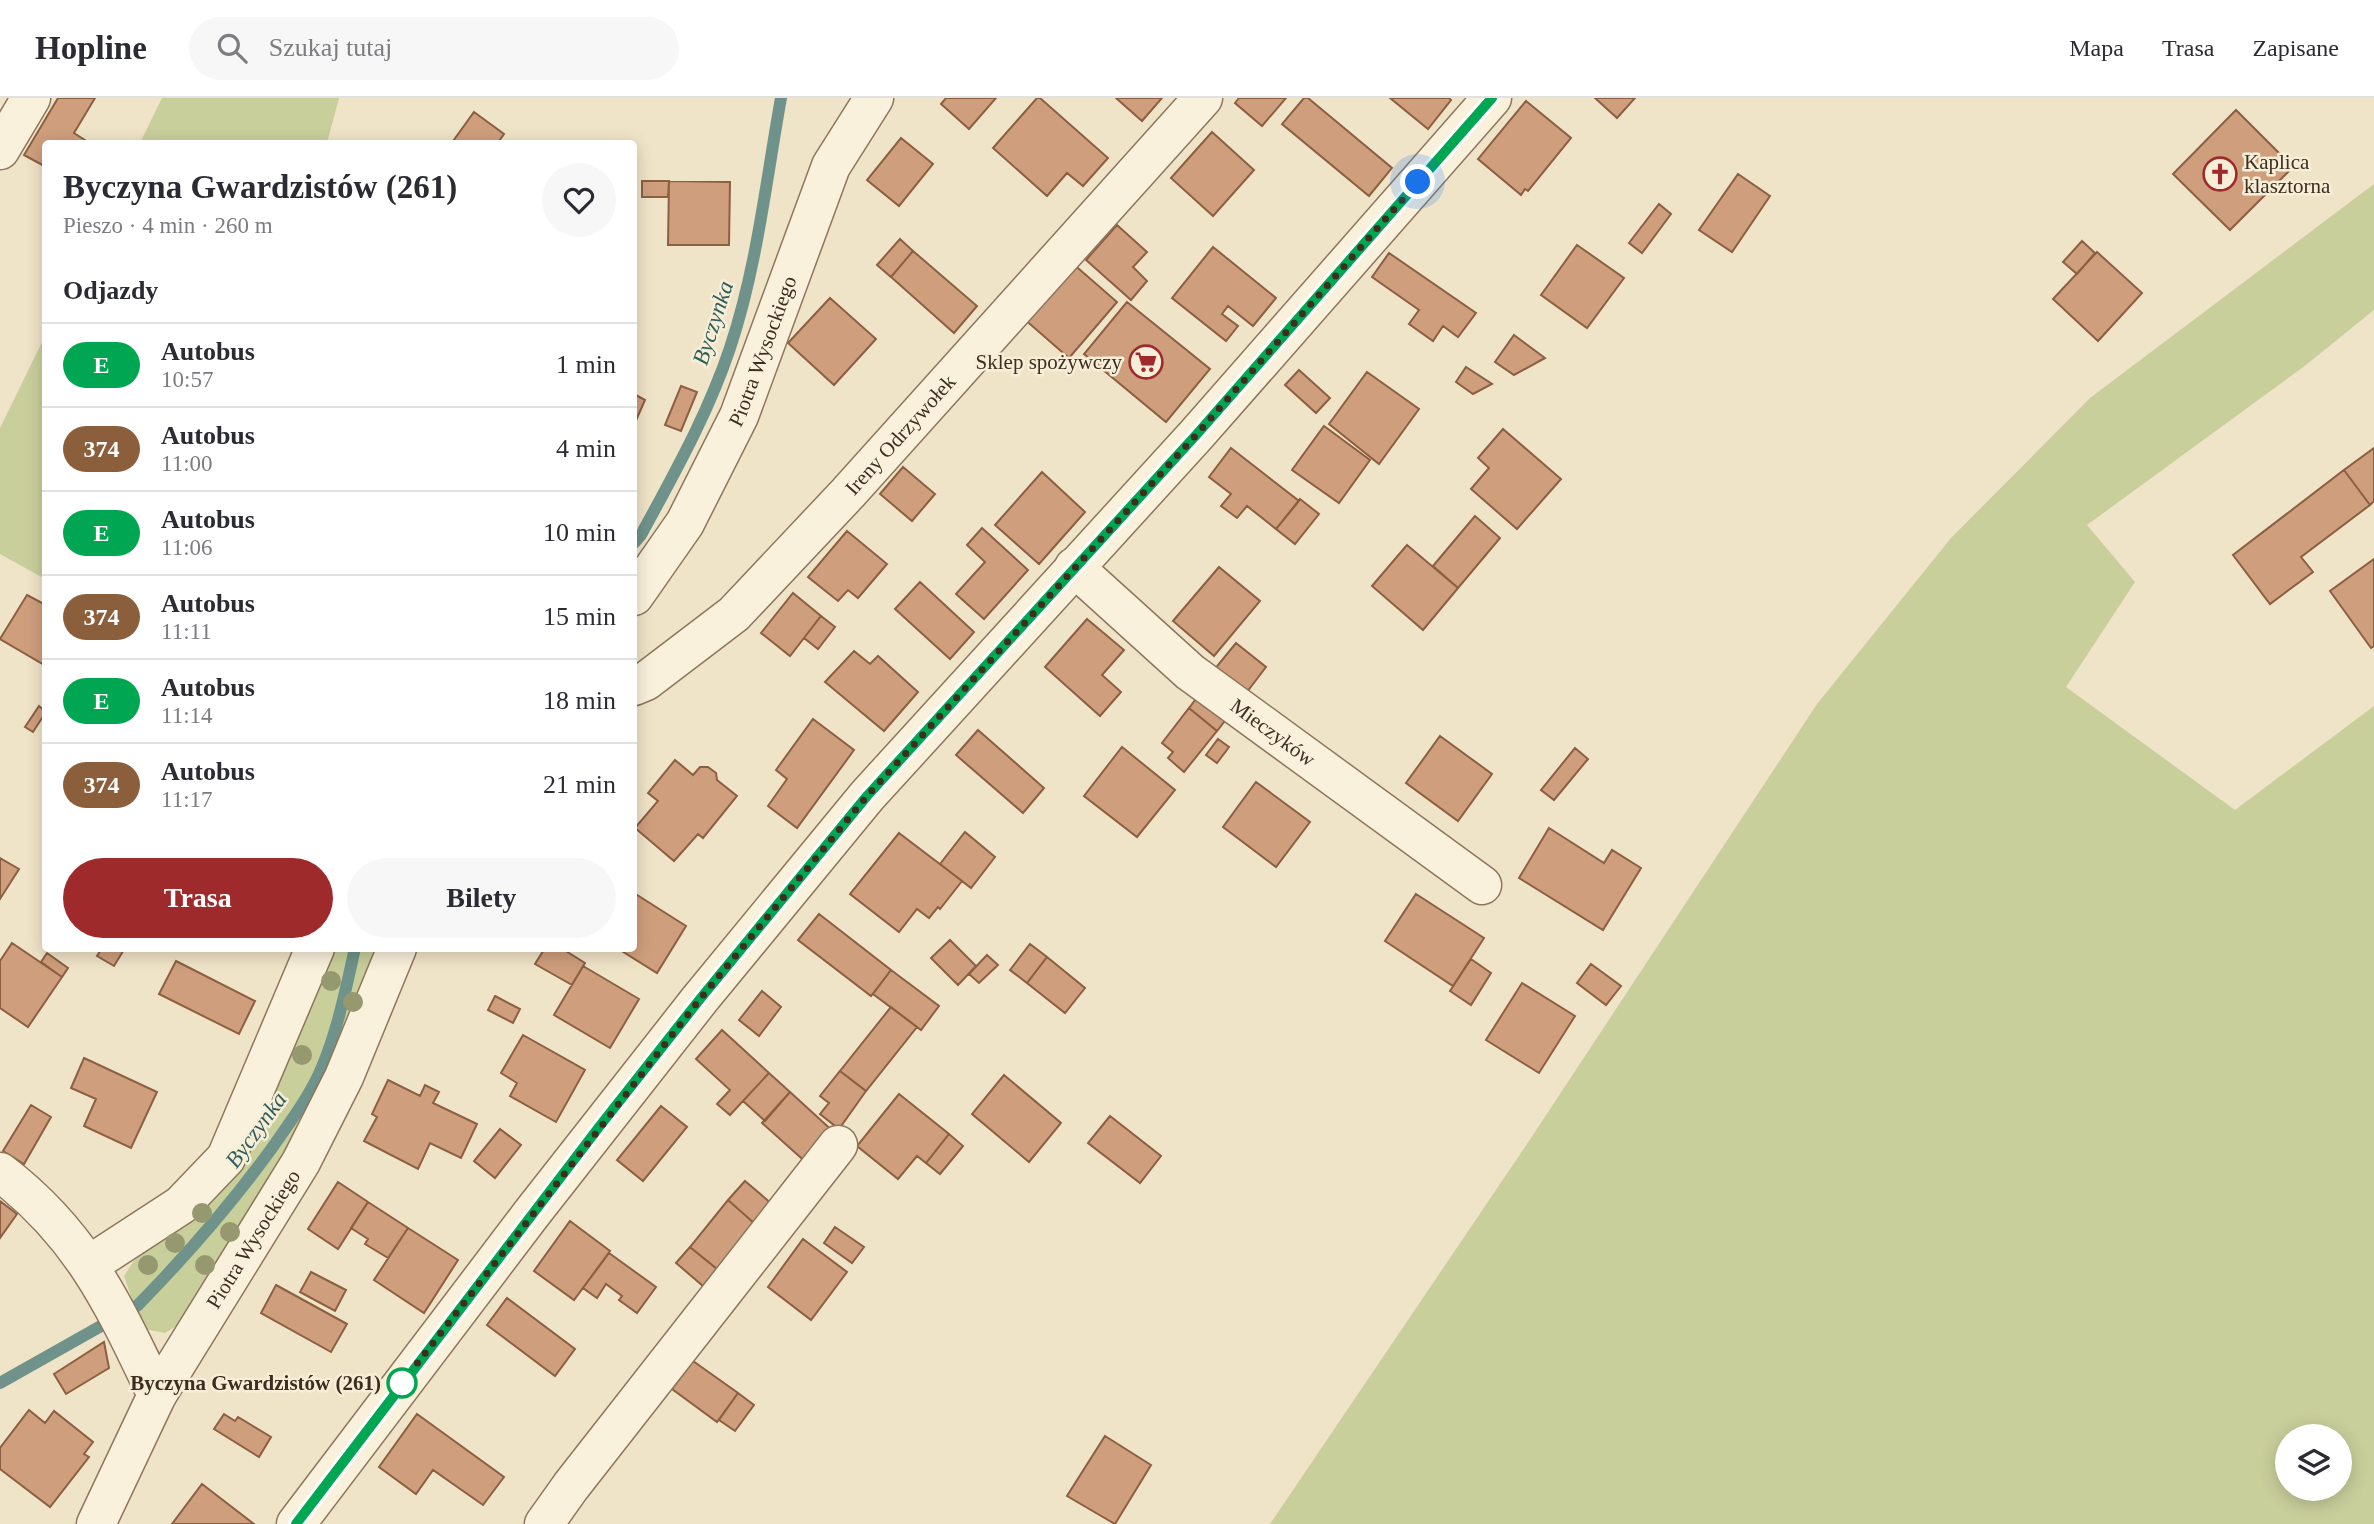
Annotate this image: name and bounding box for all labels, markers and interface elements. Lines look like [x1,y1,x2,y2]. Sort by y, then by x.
search box [189,17,679,80]
icon: search [213,29,251,67]
text: Hopline [35,30,147,66]
text: Szukaj tutaj [269,33,392,62]
text: Mapa [2069,35,2124,61]
text: Trasa [2162,35,2214,61]
text: Zapisane [2252,35,2339,61]
place label: Kaplica klasztorna [2244,150,2331,198]
church icon: Kaplica klasztorna [2201,155,2239,193]
button: heart [542,163,616,237]
your location [1400,164,1435,199]
text: Byczyna Gwardzistów (261) [63,169,457,205]
text: Pieszo · 4 min · 260 m [63,213,273,238]
street label: Piotra Wysockiego [724,272,802,431]
text: Odjazdy [63,276,158,305]
water label: Byczynka [688,278,738,368]
text: Autobus [161,337,255,366]
supermarket icon: Sklep spożywczy [1127,343,1165,381]
text: 1 min [556,350,616,379]
place label: Sklep spożywczy [976,350,1122,374]
text: E [93,352,110,378]
text: 10:57 [161,367,213,392]
street label: Ireny Odrzywołek [840,369,961,500]
text: Autobus [161,421,255,450]
text: 4 min [556,434,616,463]
text: 374 [84,436,120,462]
text: 11:00 [161,451,213,476]
text: Autobus [161,505,255,534]
text: 10 min [543,518,616,547]
text: E [93,520,110,546]
text: 11:06 [161,535,213,560]
text: Autobus [161,589,255,618]
text: 15 min [543,602,616,631]
text: 374 [84,604,120,630]
text: 11:11 [161,619,212,644]
text: Autobus [161,673,255,702]
text: 18 min [543,686,616,715]
text: E [93,688,110,714]
street label: Mieczyków [1226,694,1321,772]
text: 11:14 [161,703,213,728]
text: Autobus [161,757,255,786]
text: 21 min [543,770,616,799]
text: 374 [84,772,120,798]
text: 11:17 [161,787,213,812]
button: Trasa [63,858,333,938]
button: Bilety [347,858,616,938]
water label: Byczynka [220,1088,292,1172]
street label: Piotra Wysockiego [201,1165,305,1313]
marker: Byczyna Gwardzistów (261) [387,1368,417,1398]
place label: Byczyna Gwardzistów (261) [130,1371,381,1395]
map controls [2275,1424,2352,1501]
button: layers [2275,1424,2352,1501]

